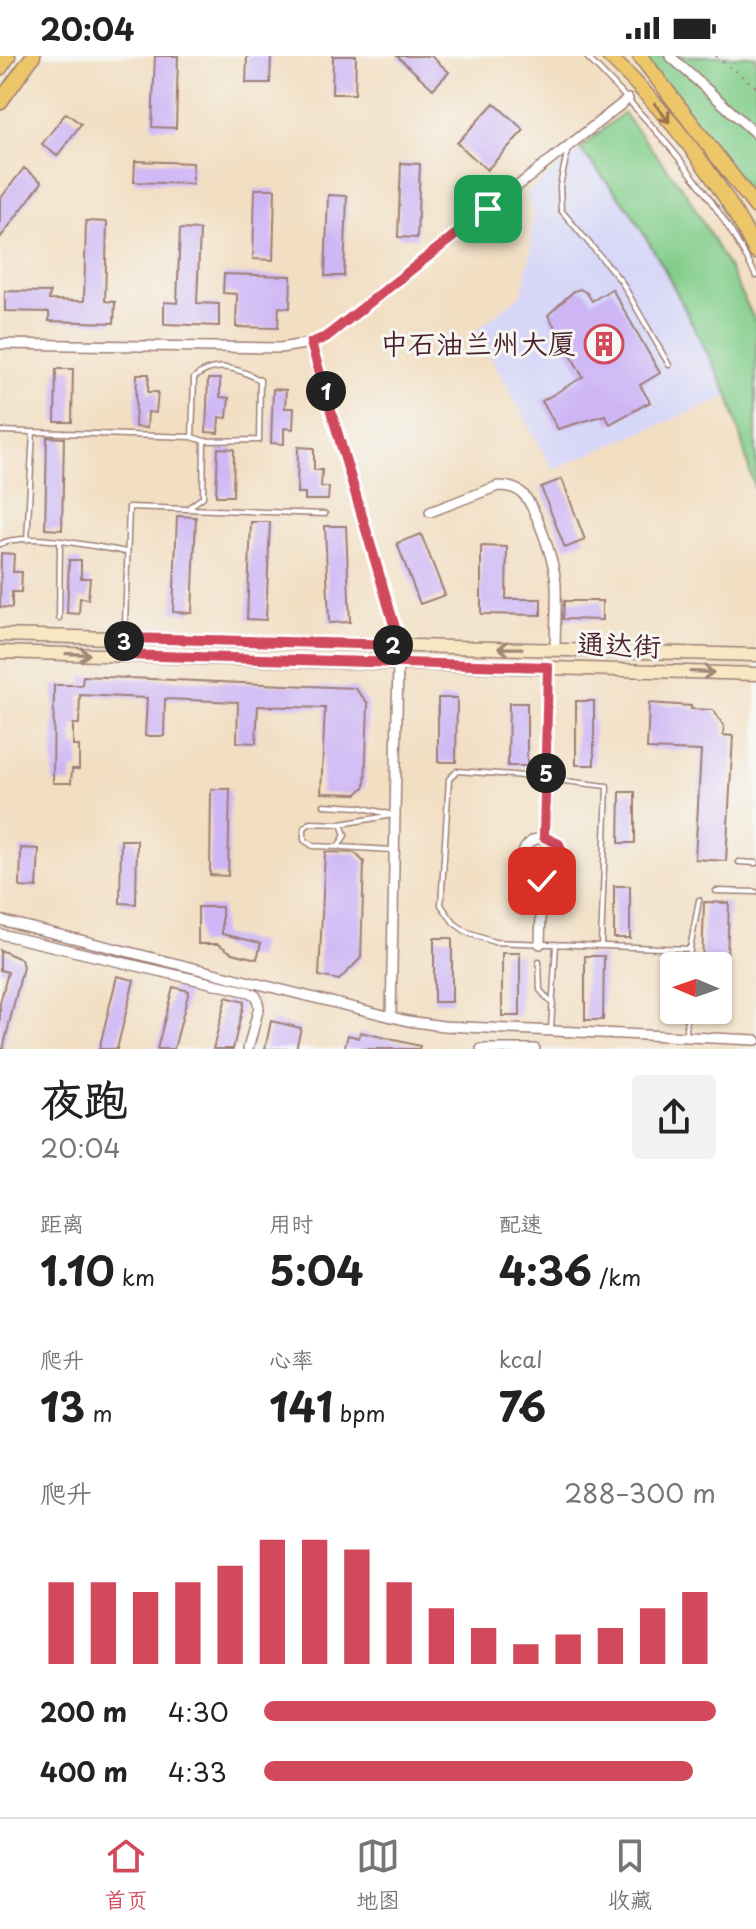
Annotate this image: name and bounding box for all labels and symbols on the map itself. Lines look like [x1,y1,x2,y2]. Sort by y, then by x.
one-way arrow [653,102,671,123]
pin [454,175,522,243]
place label: 中石油兰州大厦 [380,321,576,364]
building icon: 中石油兰州大厦 [583,323,625,365]
pin: 1 [306,371,346,411]
pin: 3 [104,621,144,661]
street label: 通达街 [576,621,662,666]
pin: 2 [373,625,413,665]
one-way arrow [497,641,524,656]
one-way arrow [64,646,91,661]
one-way arrow [688,665,715,680]
pin: 5 [526,753,566,793]
pin [508,847,576,915]
north arrow [660,952,732,1024]

